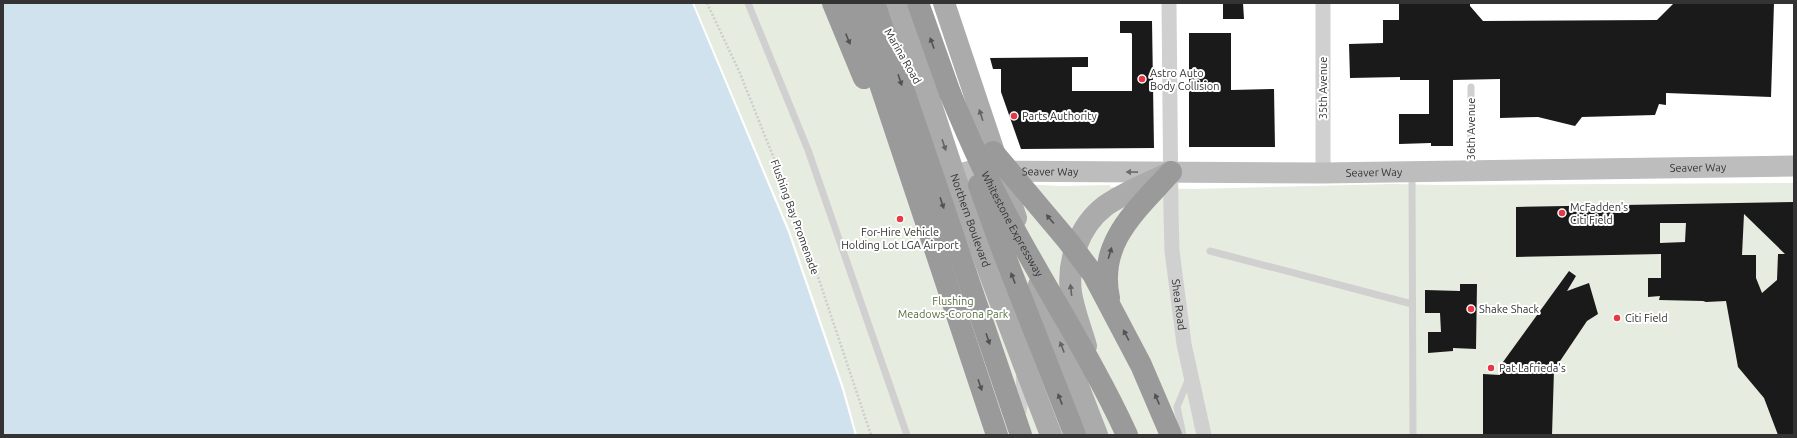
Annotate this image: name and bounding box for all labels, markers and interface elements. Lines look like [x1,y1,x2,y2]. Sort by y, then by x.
street label: Marina Road [882,26,924,86]
one-way arrow [845,33,851,44]
one-way arrow [929,36,935,48]
street label: 35th Avenue [1317,57,1329,119]
place label: Astro Auto Body Collision [1150,67,1219,92]
one-way arrow [897,74,903,86]
marker: Astro Auto Body Collision [1137,74,1147,84]
street label: 36th Avenue [1465,98,1477,160]
one-way arrow [978,109,984,121]
place label: Parts Authority [1022,110,1098,122]
marker: Parts Authority [1009,111,1019,121]
one-way arrow [942,139,948,151]
street label: Flushing Bay Promenade [769,158,821,276]
street label: Seaver Way [1670,161,1727,174]
street label: Seaver Way [1022,165,1079,178]
street label: Seaver Way [1346,166,1403,179]
street label: Whitestone Expressway [979,169,1046,279]
one-way arrow [1125,169,1138,175]
street label: Northern Boulevard [948,172,993,269]
one-way arrow [939,197,945,209]
place label: McFadden's Citi Field [1570,201,1628,226]
marker: McFadden's Citi Field [1557,208,1567,218]
marker: For-Hire Vehicle Holding Lot LGA Airport [895,214,905,224]
one-way arrow [1046,214,1055,225]
place label: For-Hire Vehicle Holding Lot LGA Airport [841,226,960,251]
one-way arrow [1107,247,1113,259]
one-way arrow [1010,272,1016,283]
street label: Shea Road [1170,278,1188,331]
one-way arrow [1068,284,1074,296]
park label: Flushing Meadows-Corona Park [898,295,1009,320]
place label: Shake Shack [1479,303,1539,315]
marker: Shake Shack [1466,304,1476,314]
place label: Citi Field [1625,312,1668,324]
marker: Citi Field [1612,313,1622,323]
one-way arrow [1122,329,1129,341]
one-way arrow [985,333,991,345]
one-way arrow [1059,340,1065,352]
place label: Pat Lafrieda's [1499,362,1566,374]
marker: Pat Lafrieda's [1486,363,1496,373]
one-way arrow [977,379,983,391]
one-way arrow [1057,392,1063,404]
one-way arrow [1154,394,1160,405]

